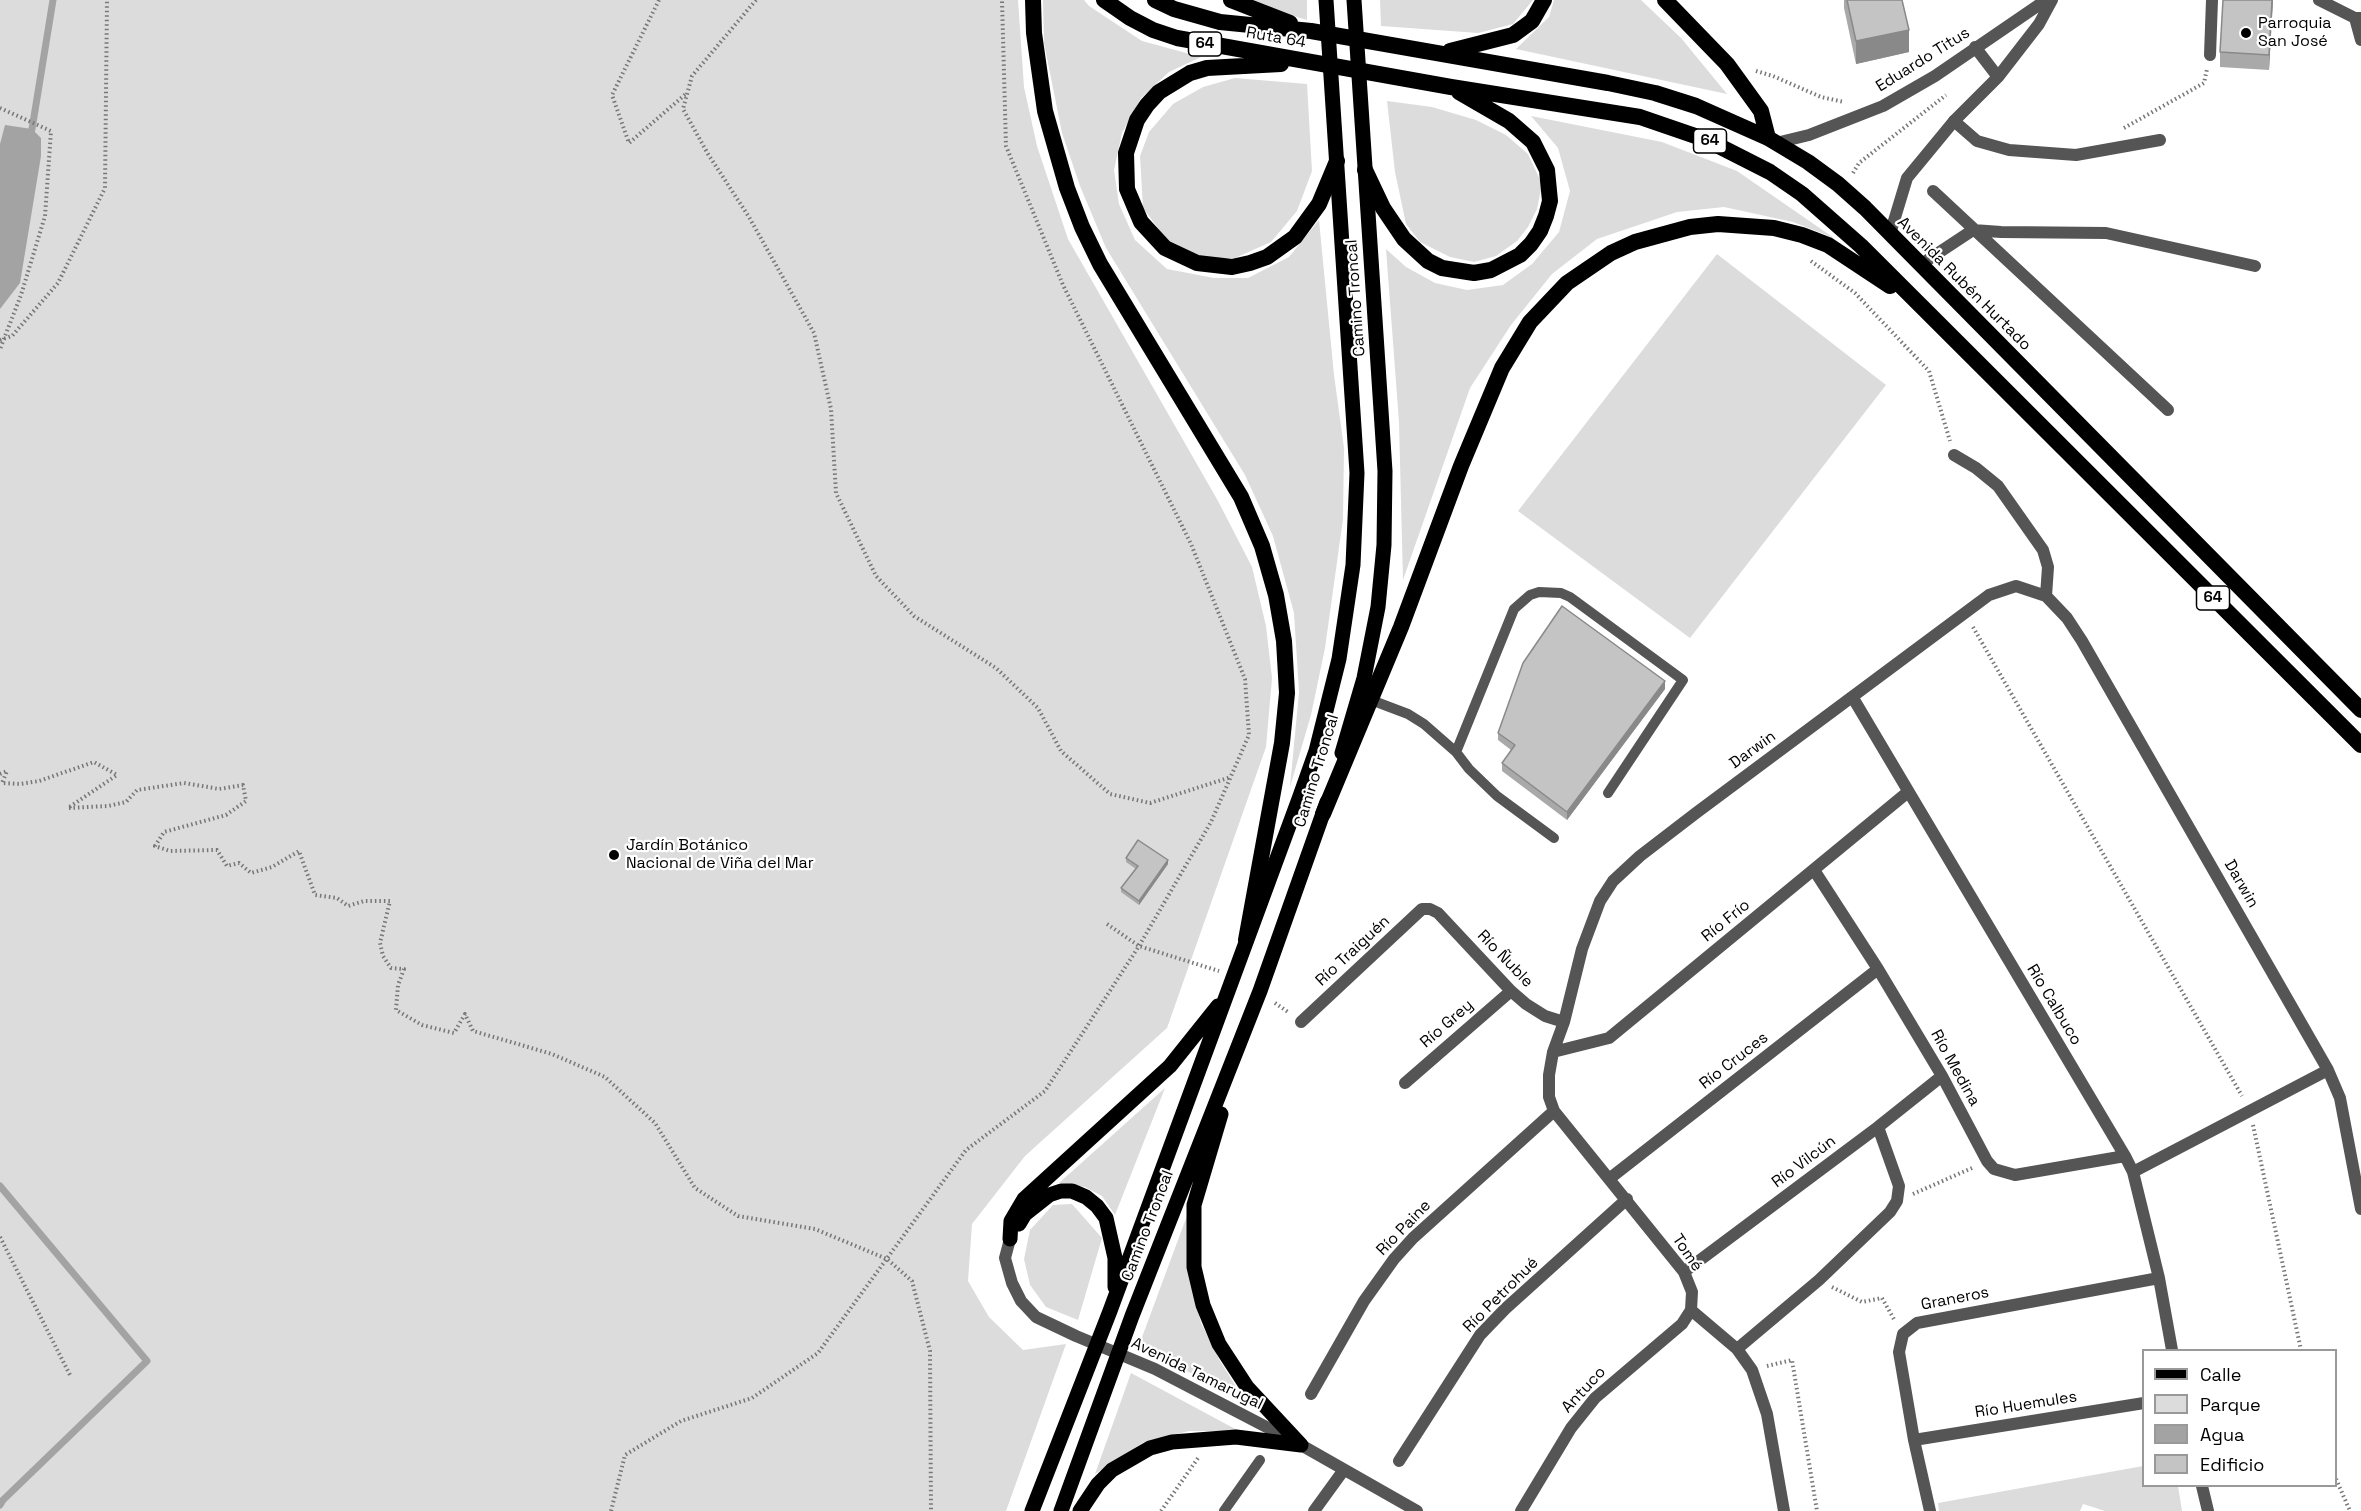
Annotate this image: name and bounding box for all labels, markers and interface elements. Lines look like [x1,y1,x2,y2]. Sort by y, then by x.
place label: Parroquia San José [2258,14,2332,52]
street label: Ruta 64 [1245,23,1307,53]
street label: Eduardo Titus [1872,23,1974,97]
marker: Parroquia San José [2239,26,2253,40]
road number: 64 [1188,32,1222,56]
road number: 64 [1694,129,1726,153]
street label: Avenida Rubén Hurtado [1893,213,2035,355]
street label: Camino Troncal [1342,239,1370,357]
road number: 64 [2196,586,2230,610]
street label: Camino Troncal [1291,712,1343,830]
street label: Darwin [1726,727,1780,773]
place label: Jardín Botánico Nacional de Viña del Mar [626,836,814,874]
marker: Jardín Botánico Nacional de Viña del Mar [607,848,621,862]
street label: Darwin [2220,857,2262,911]
street label: Río Frío [1698,896,1754,946]
street label: Río Traiguén [1312,912,1394,990]
street label: Río Ñuble [1473,926,1537,992]
street label: Río Calbuco [2022,961,2086,1049]
street label: Río Grey [1417,996,1477,1052]
street label: Río Medina [1926,1026,1984,1110]
street label: Río Cruces [1696,1028,1772,1094]
street label: Río Vilcún [1768,1132,1840,1192]
street label: Camino Troncal [1118,1168,1178,1284]
street label: Río Paine [1373,1196,1435,1260]
street label: Tomé [1668,1231,1706,1275]
street label: Río Petrohué [1459,1253,1543,1337]
street label: Graneros [1919,1283,1991,1315]
street label: Avenida Tamarugal [1128,1334,1266,1414]
legend [2142,1349,2337,1487]
street label: Antuco [1558,1363,1610,1417]
text: Calle [2200,1363,2241,1386]
street label: Río Huemules [1974,1387,2078,1423]
text: Parque [2200,1393,2261,1416]
text: Agua [2200,1423,2244,1446]
text: Edificio [2200,1453,2264,1476]

